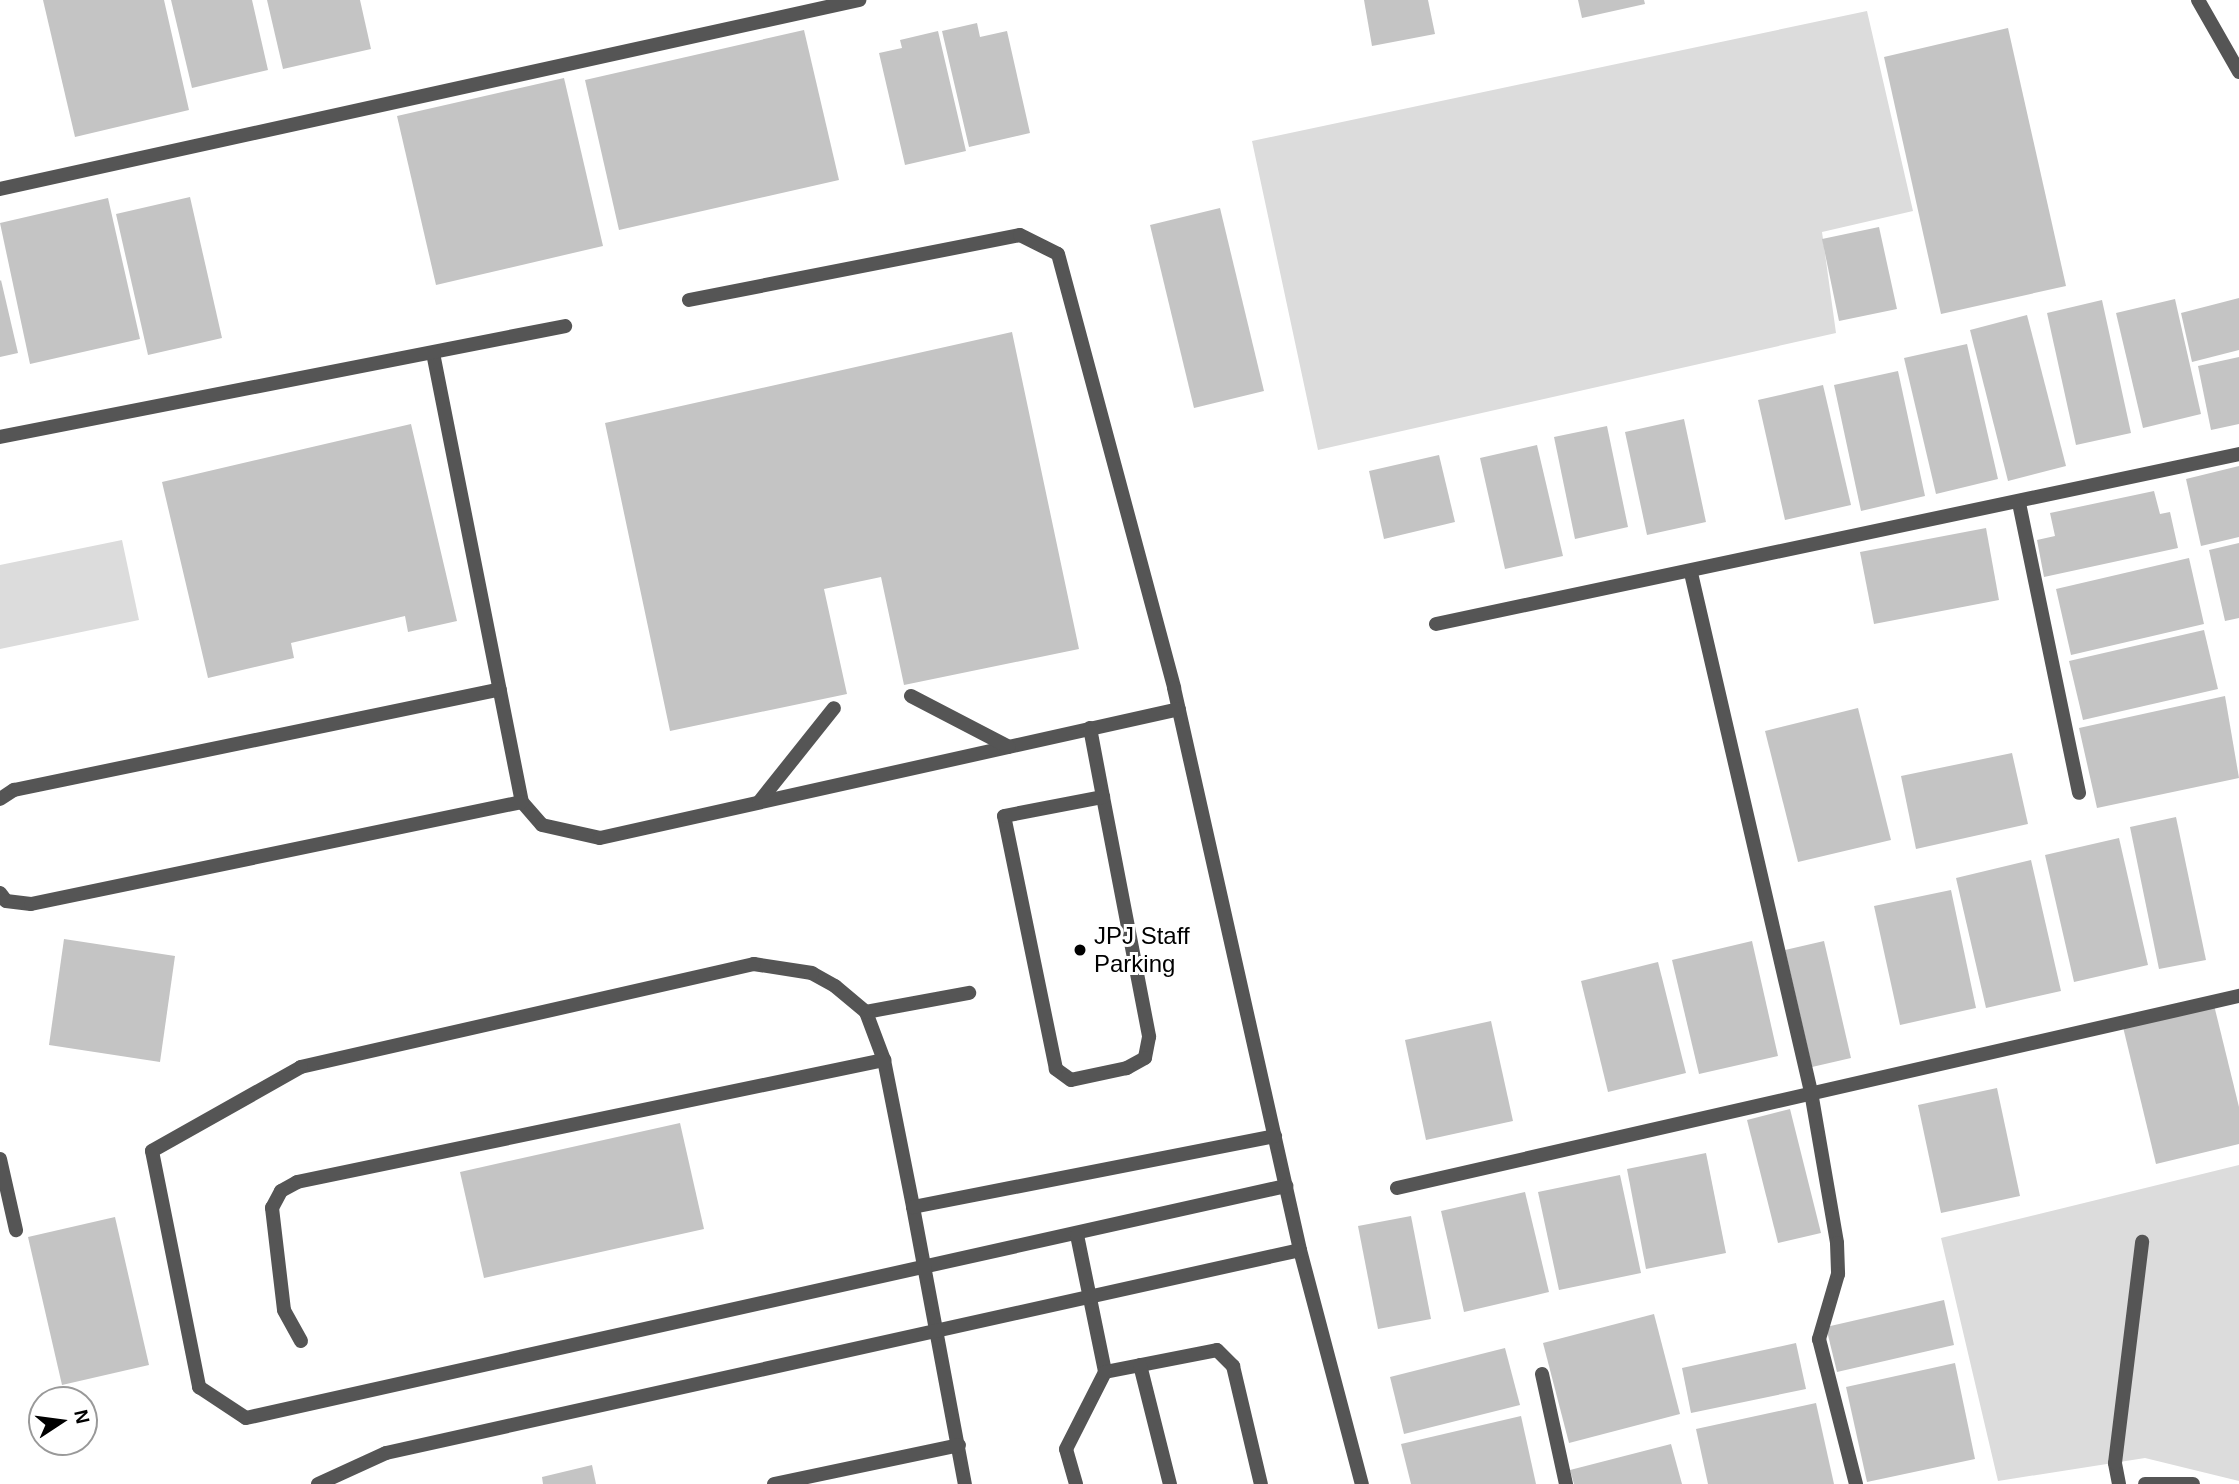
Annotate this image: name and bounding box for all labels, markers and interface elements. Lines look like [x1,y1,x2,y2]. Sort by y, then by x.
place label: JPJ Staff Parking [1094,922,1190,978]
marker: JPJ Staff Parking [1072,942,1088,958]
north arrow [28,1386,98,1456]
text: N [70,1408,94,1426]

